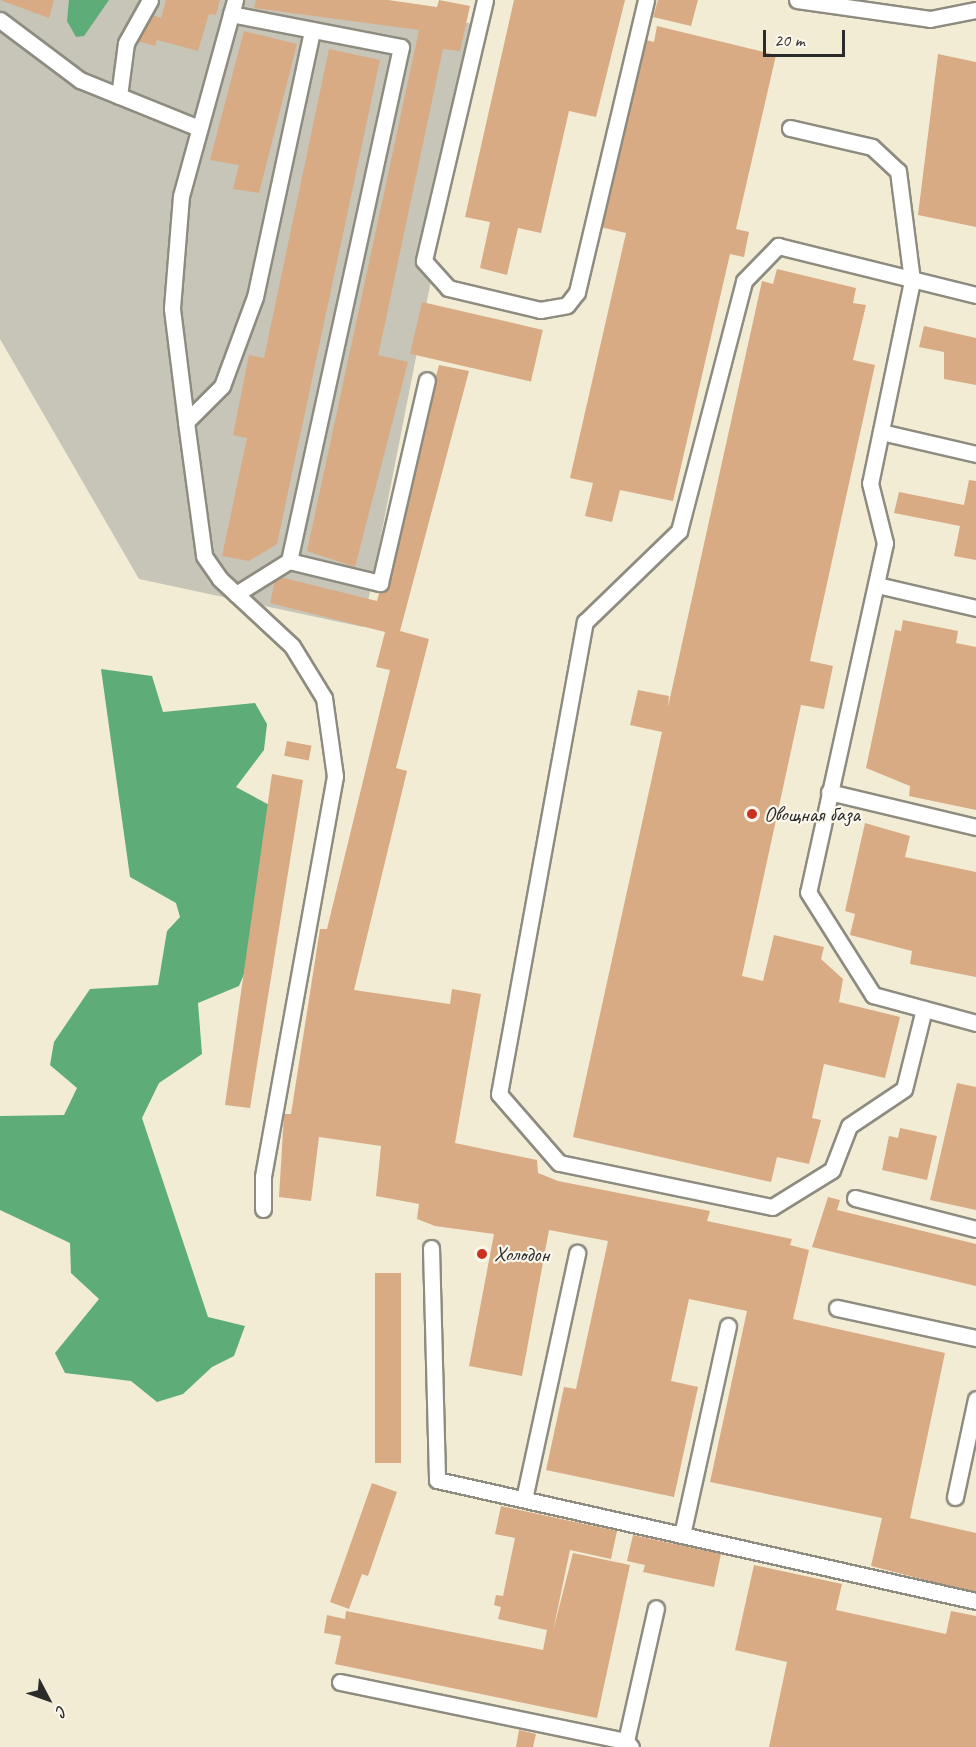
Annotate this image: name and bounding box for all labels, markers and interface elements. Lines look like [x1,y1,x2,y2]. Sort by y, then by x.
scale bar [766,18,848,56]
text: 20 m [774,29,805,51]
place label: Овощная база [764,801,860,827]
marker: Овощная база [745,807,759,821]
place label: Холодон [494,1241,549,1267]
marker: Холодон [475,1247,489,1261]
north arrow [18,1669,78,1729]
text: С [51,1701,72,1720]

